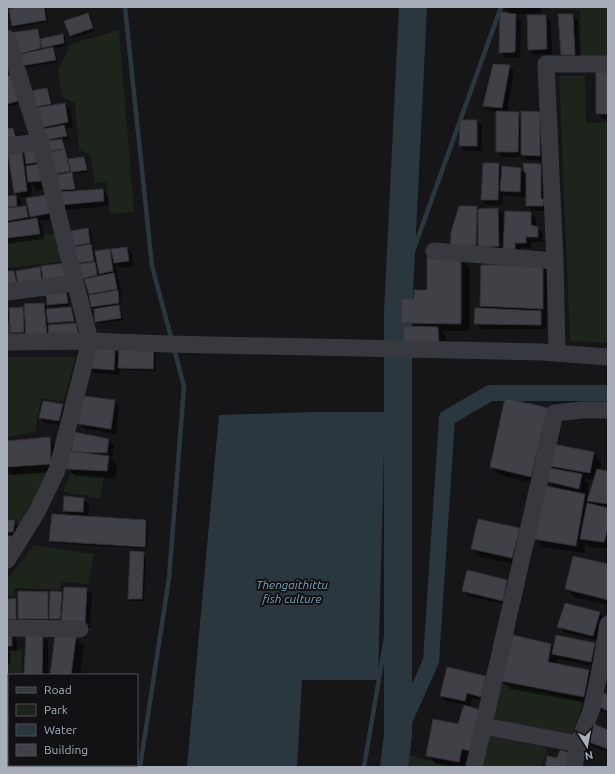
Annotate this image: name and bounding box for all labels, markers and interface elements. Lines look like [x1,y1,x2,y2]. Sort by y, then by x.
water label: Thengaithittu fish culture [256,578,329,606]
legend [8,674,138,766]
text: Road [44,683,72,696]
text: Park [44,703,68,716]
text: Water [44,723,77,736]
north arrow [567,726,607,766]
text: Building [44,743,88,756]
text: N [584,749,594,762]

